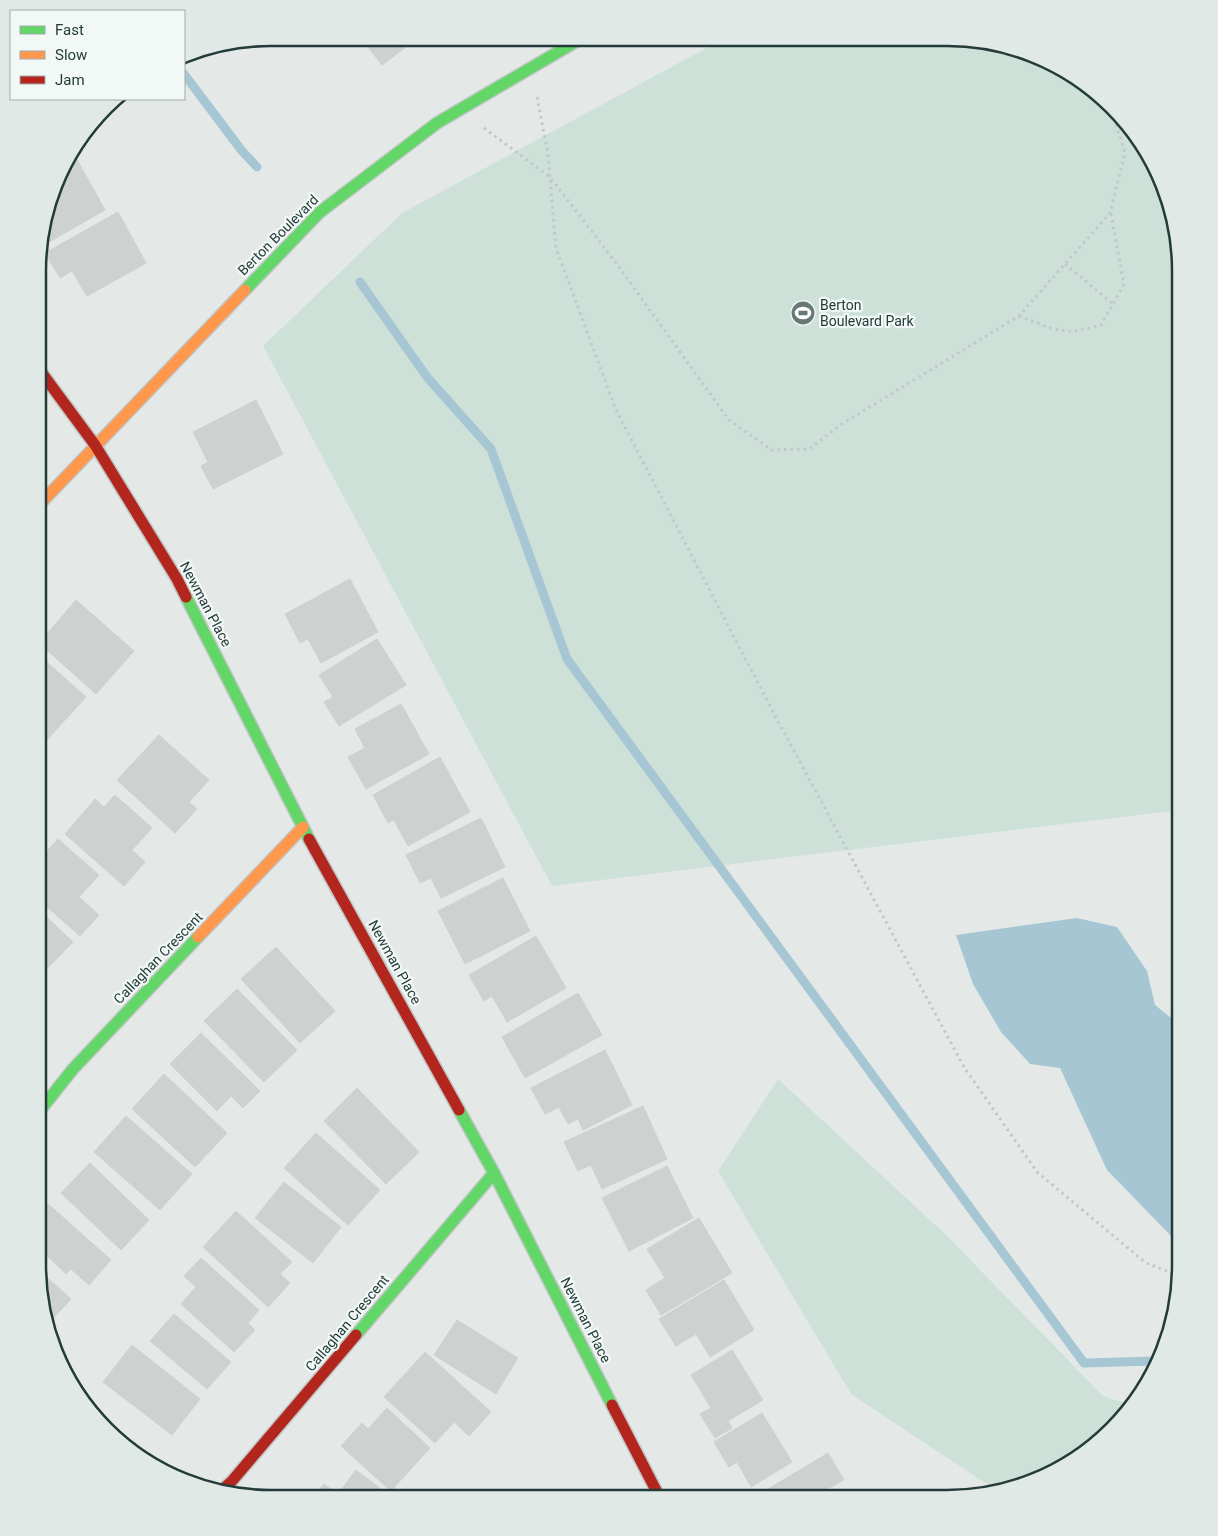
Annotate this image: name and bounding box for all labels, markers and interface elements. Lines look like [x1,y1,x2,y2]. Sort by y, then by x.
legend [10,10,185,100]
text: Fast [55,21,84,39]
text: Slow [55,46,87,64]
text: Jam [55,71,85,89]
street label: Berton Boulevard [235,192,321,278]
place label: Berton Boulevard Park [820,297,915,329]
sports icon: Berton Boulevard Park [790,300,816,326]
street label: Newman Place [177,559,235,649]
street label: Callaghan Crescent [110,909,206,1007]
street label: Newman Place [365,917,425,1007]
street label: Callaghan Crescent [302,1271,392,1374]
street label: Newman Place [558,1275,614,1365]

